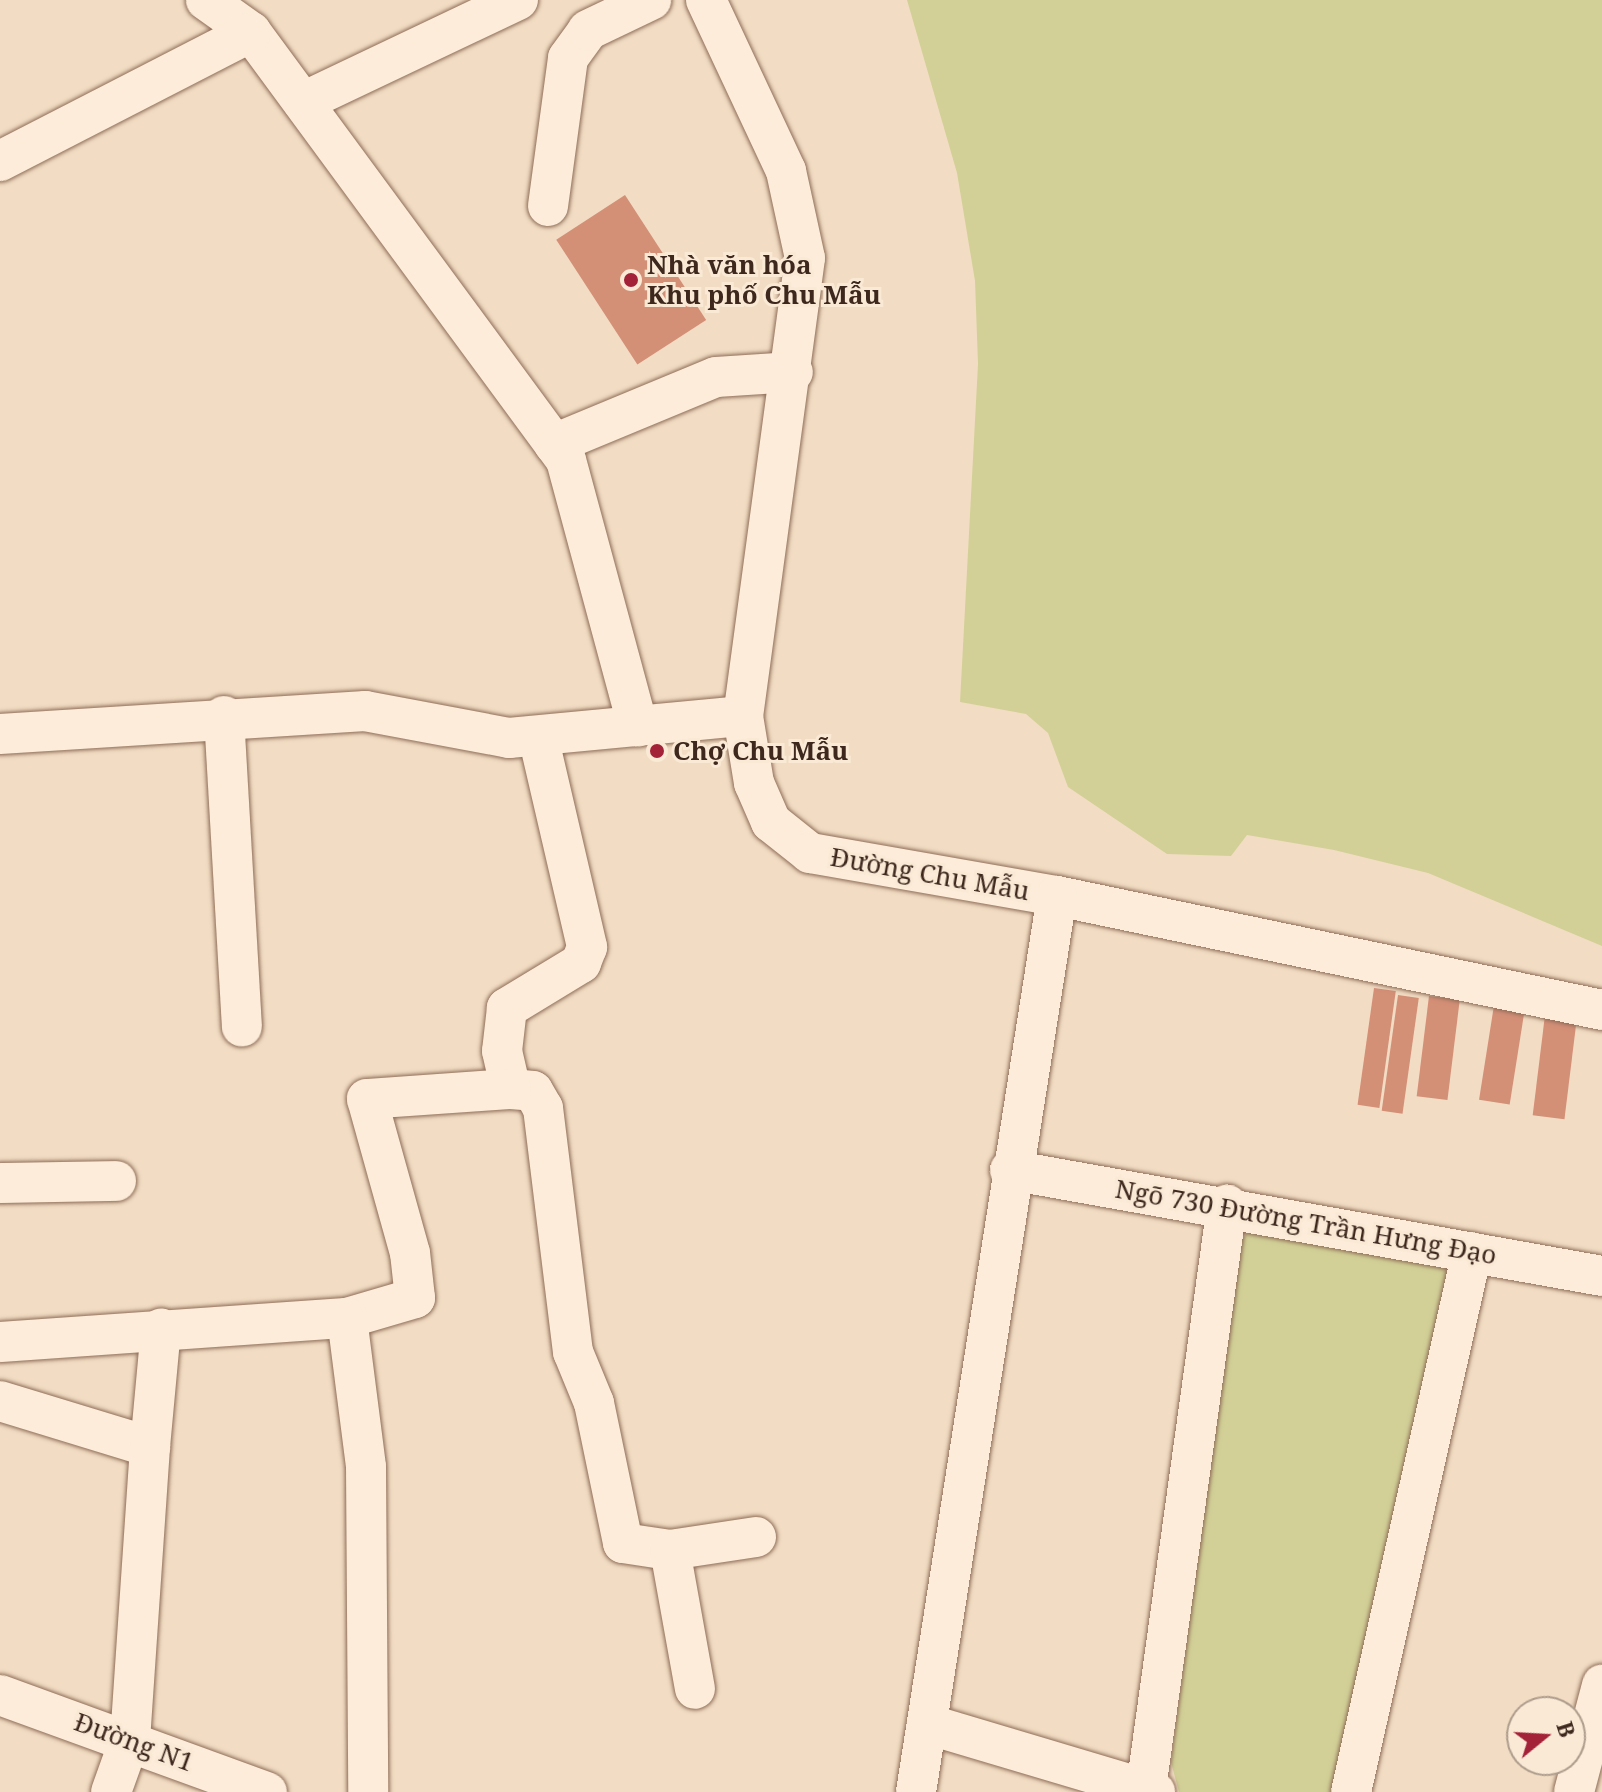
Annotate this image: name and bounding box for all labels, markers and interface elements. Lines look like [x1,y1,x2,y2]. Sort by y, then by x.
place label: Nhà văn hóa Khu phố Chu Mẫu [647,249,881,310]
marker: Nhà văn hóa Khu phố Chu Mẫu [622,271,640,289]
place label: Chợ Chu Mẫu [673,735,848,767]
marker: Chợ Chu Mẫu [648,742,666,760]
street label: Đường Chu Mẫu [828,841,1032,907]
street label: Ngõ 730 Đường Trần Hưng Đạo [1113,1173,1499,1271]
north arrow [1506,1696,1586,1776]
street label: Đường N1 [70,1706,198,1778]
text: B [1550,1718,1583,1741]

